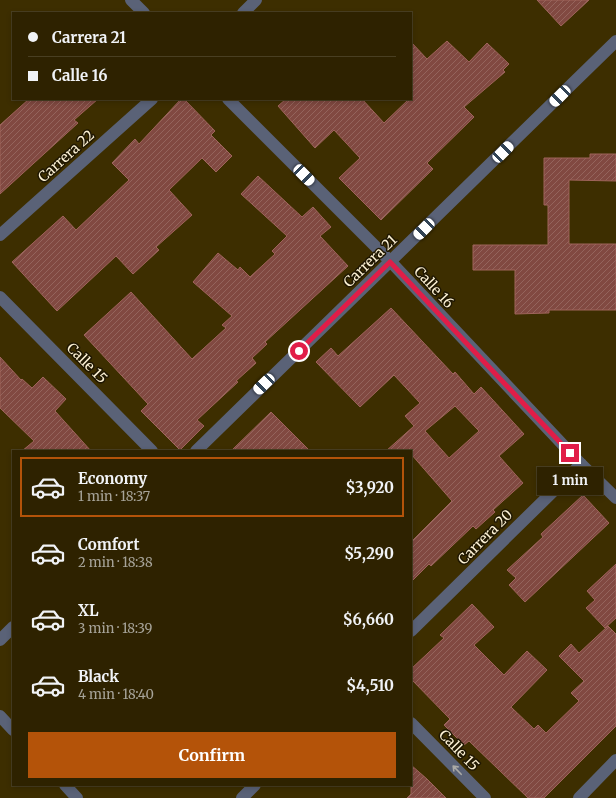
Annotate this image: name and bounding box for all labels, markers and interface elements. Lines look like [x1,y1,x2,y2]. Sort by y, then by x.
text: Carrera 21 [52,28,126,47]
text: Calle 16 [52,66,107,85]
car [547,83,573,109]
street label: Carrera 22 [34,126,98,186]
car [490,139,516,165]
car [291,162,317,188]
car [411,216,437,242]
street label: Carrera 21 [339,231,401,291]
street label: Calle 16 [410,262,458,312]
street label: Calle 15 [63,339,111,387]
route start [290,342,308,360]
car [251,371,277,397]
route end [561,444,579,462]
callout: 1 min [537,467,603,495]
icon: car [30,469,66,505]
text: Economy [78,469,147,488]
text: 1 min [552,472,588,489]
text: $3,920 [346,478,394,497]
text: 1 min · 18:37 [78,488,150,505]
street label: Carrera 20 [454,506,516,568]
icon: car [30,535,66,571]
text: Comfort [78,535,139,554]
text: $5,290 [344,544,394,563]
text: 2 min · 18:38 [78,554,153,571]
icon: car [30,601,66,637]
text: XL [78,601,99,620]
text: $6,660 [343,610,394,629]
text: 3 min · 18:39 [78,620,152,637]
icon: car [30,667,66,703]
text: Black [78,667,119,686]
text: $4,510 [346,676,394,695]
text: 4 min · 18:40 [78,686,154,703]
street label: Calle 15 [435,726,483,774]
button: Confirm [28,732,396,778]
one-way arrow [453,765,462,775]

